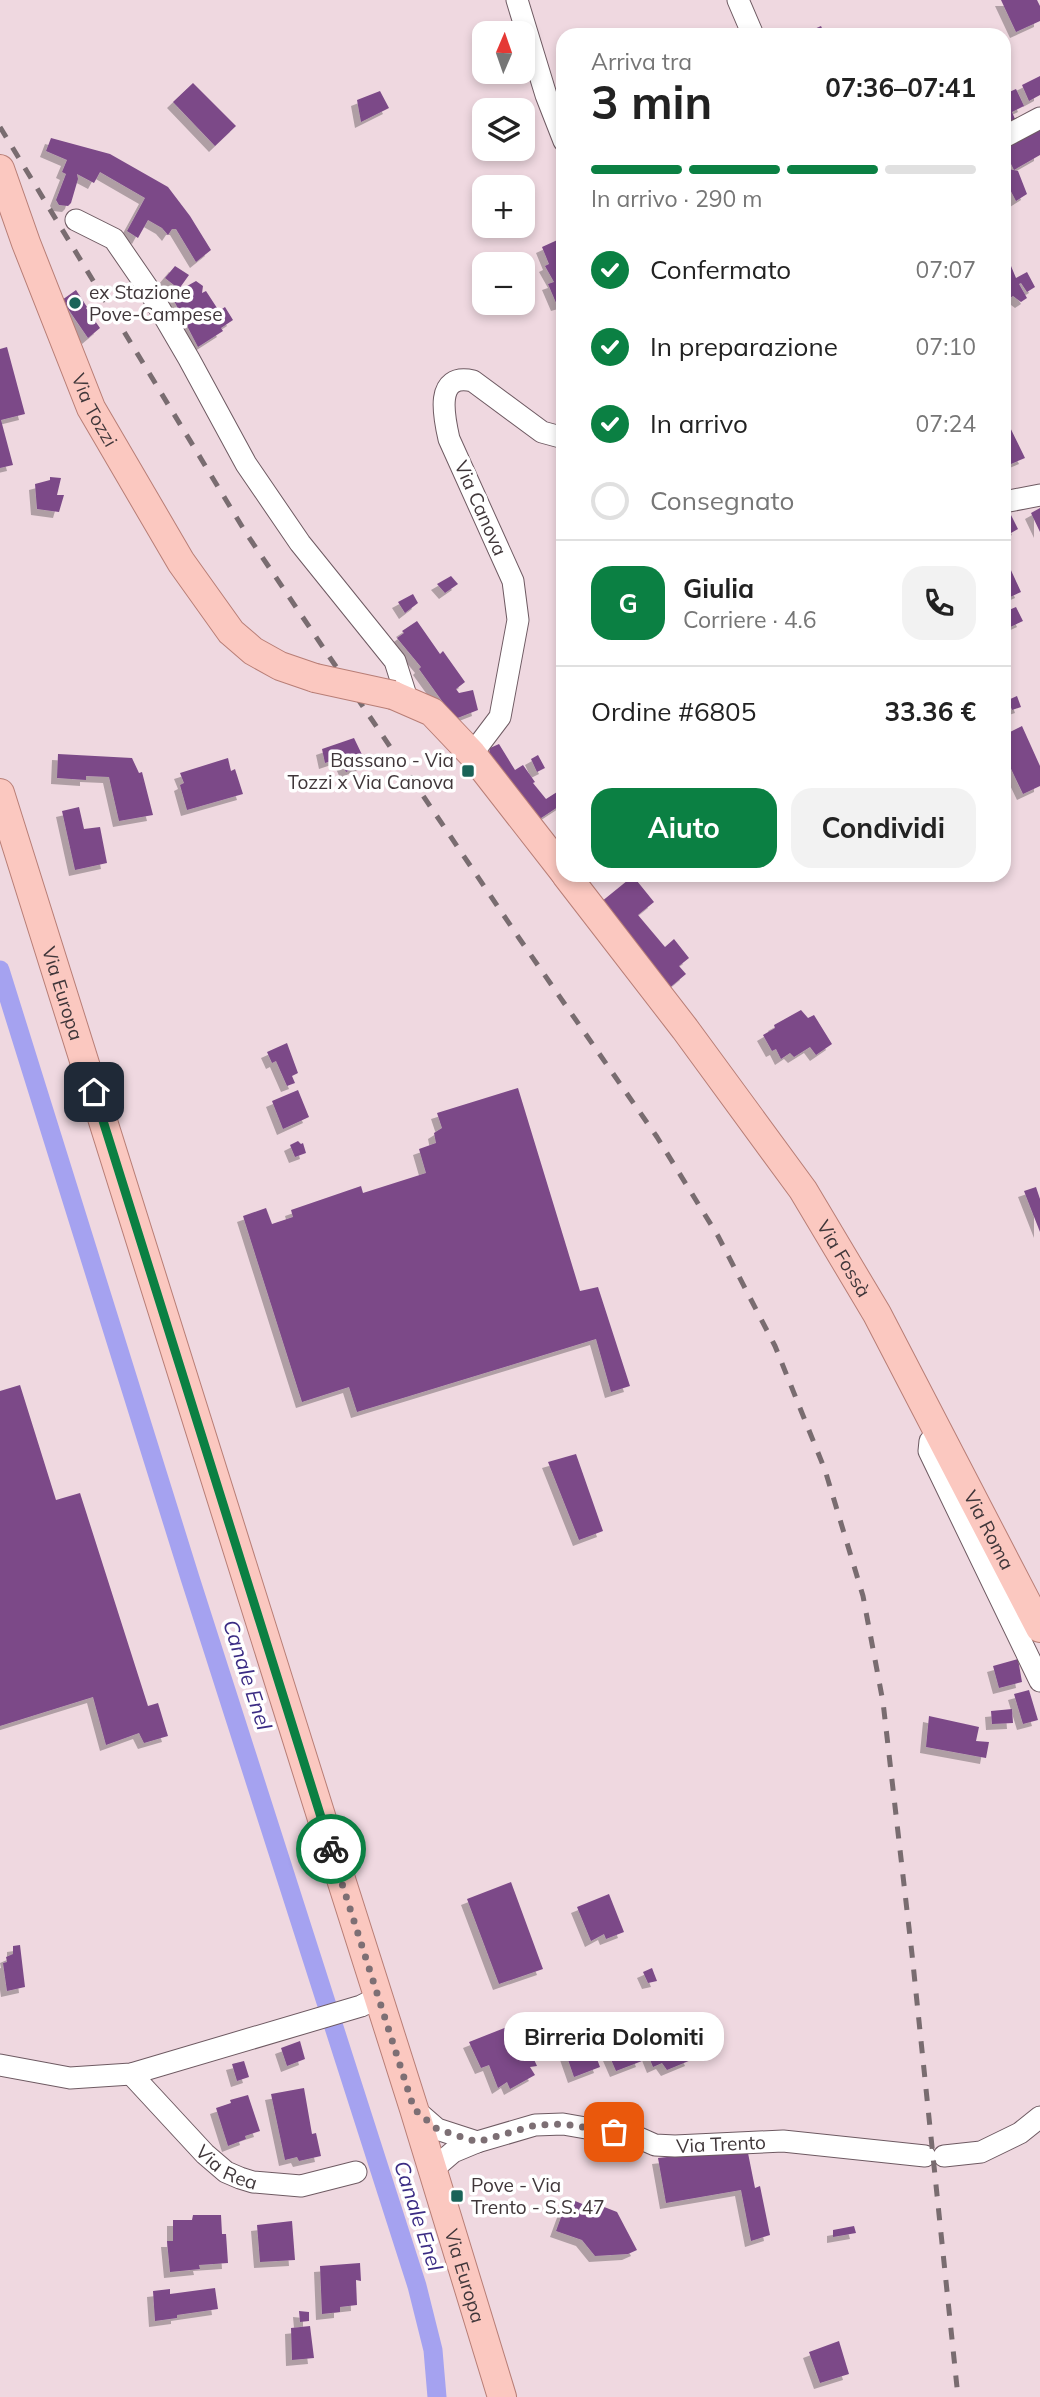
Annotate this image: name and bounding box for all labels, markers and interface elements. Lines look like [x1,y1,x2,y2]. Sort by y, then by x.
north arrow [472,21,536,84]
map controls [472,21,535,315]
text: Arriva tra [591,47,692,76]
text: 07:36–07:41 [825,71,976,104]
text: 3 min [591,73,712,131]
button: layers [472,98,535,161]
button: + [472,175,535,238]
text: In arrivo · 290 m [591,184,763,213]
icon: check [591,251,629,289]
button: − [472,252,535,315]
text: Confermato [650,253,791,286]
text: 07:07 [916,255,976,284]
place label: ex Stazione Pove-Campese [89,280,223,326]
marker: ex Stazione Pove-Campese [67,295,83,311]
icon: check [591,328,629,366]
text: In preparazione [650,330,838,363]
text: 07:10 [916,332,976,361]
street label: Via Tozzi [66,370,123,451]
icon: check [591,405,629,443]
text: In arrivo [650,407,748,440]
text: 07:24 [916,409,976,438]
street label: Via Canova [449,457,513,559]
text: Consegnato [650,484,794,517]
button: phone [902,566,976,640]
text: Giulia [683,572,754,605]
text: G [618,587,638,620]
text: Corriere · 4.6 [683,605,817,634]
text: Ordine #6805 [591,695,756,728]
text: 33.36 € [884,695,976,728]
place label: Bassano - Via Tozzi x Via Canova [288,748,454,794]
marker: Bassano - Via Tozzi x Via Canova [460,763,476,779]
button: Aiuto [591,788,777,868]
button: Condividi [791,788,976,868]
street label: Via Europa [37,944,89,1043]
pin [64,1062,124,1122]
icon: home [75,1073,113,1111]
street label: Via Fossà [812,1216,876,1301]
street label: Via Roma [959,1486,1020,1574]
water label: Canale Enel [218,1616,278,1733]
courier [296,1814,366,1884]
icon: bike [312,1830,350,1868]
callout: Birreria Dolomiti [504,2013,724,2062]
text: Birreria Dolomiti [524,2022,704,2051]
pin [584,2102,644,2162]
icon: bag [595,2113,633,2151]
street label: Via Trento [676,2130,766,2158]
street label: Via Rea [190,2140,260,2195]
water label: Canale Enel [389,2157,449,2274]
place label: Pove - Via Trento - S.S. 47 [471,2173,605,2219]
marker: Pove - Via Trento - S.S. 47 [449,2188,465,2204]
street label: Via Europa [439,2226,491,2326]

